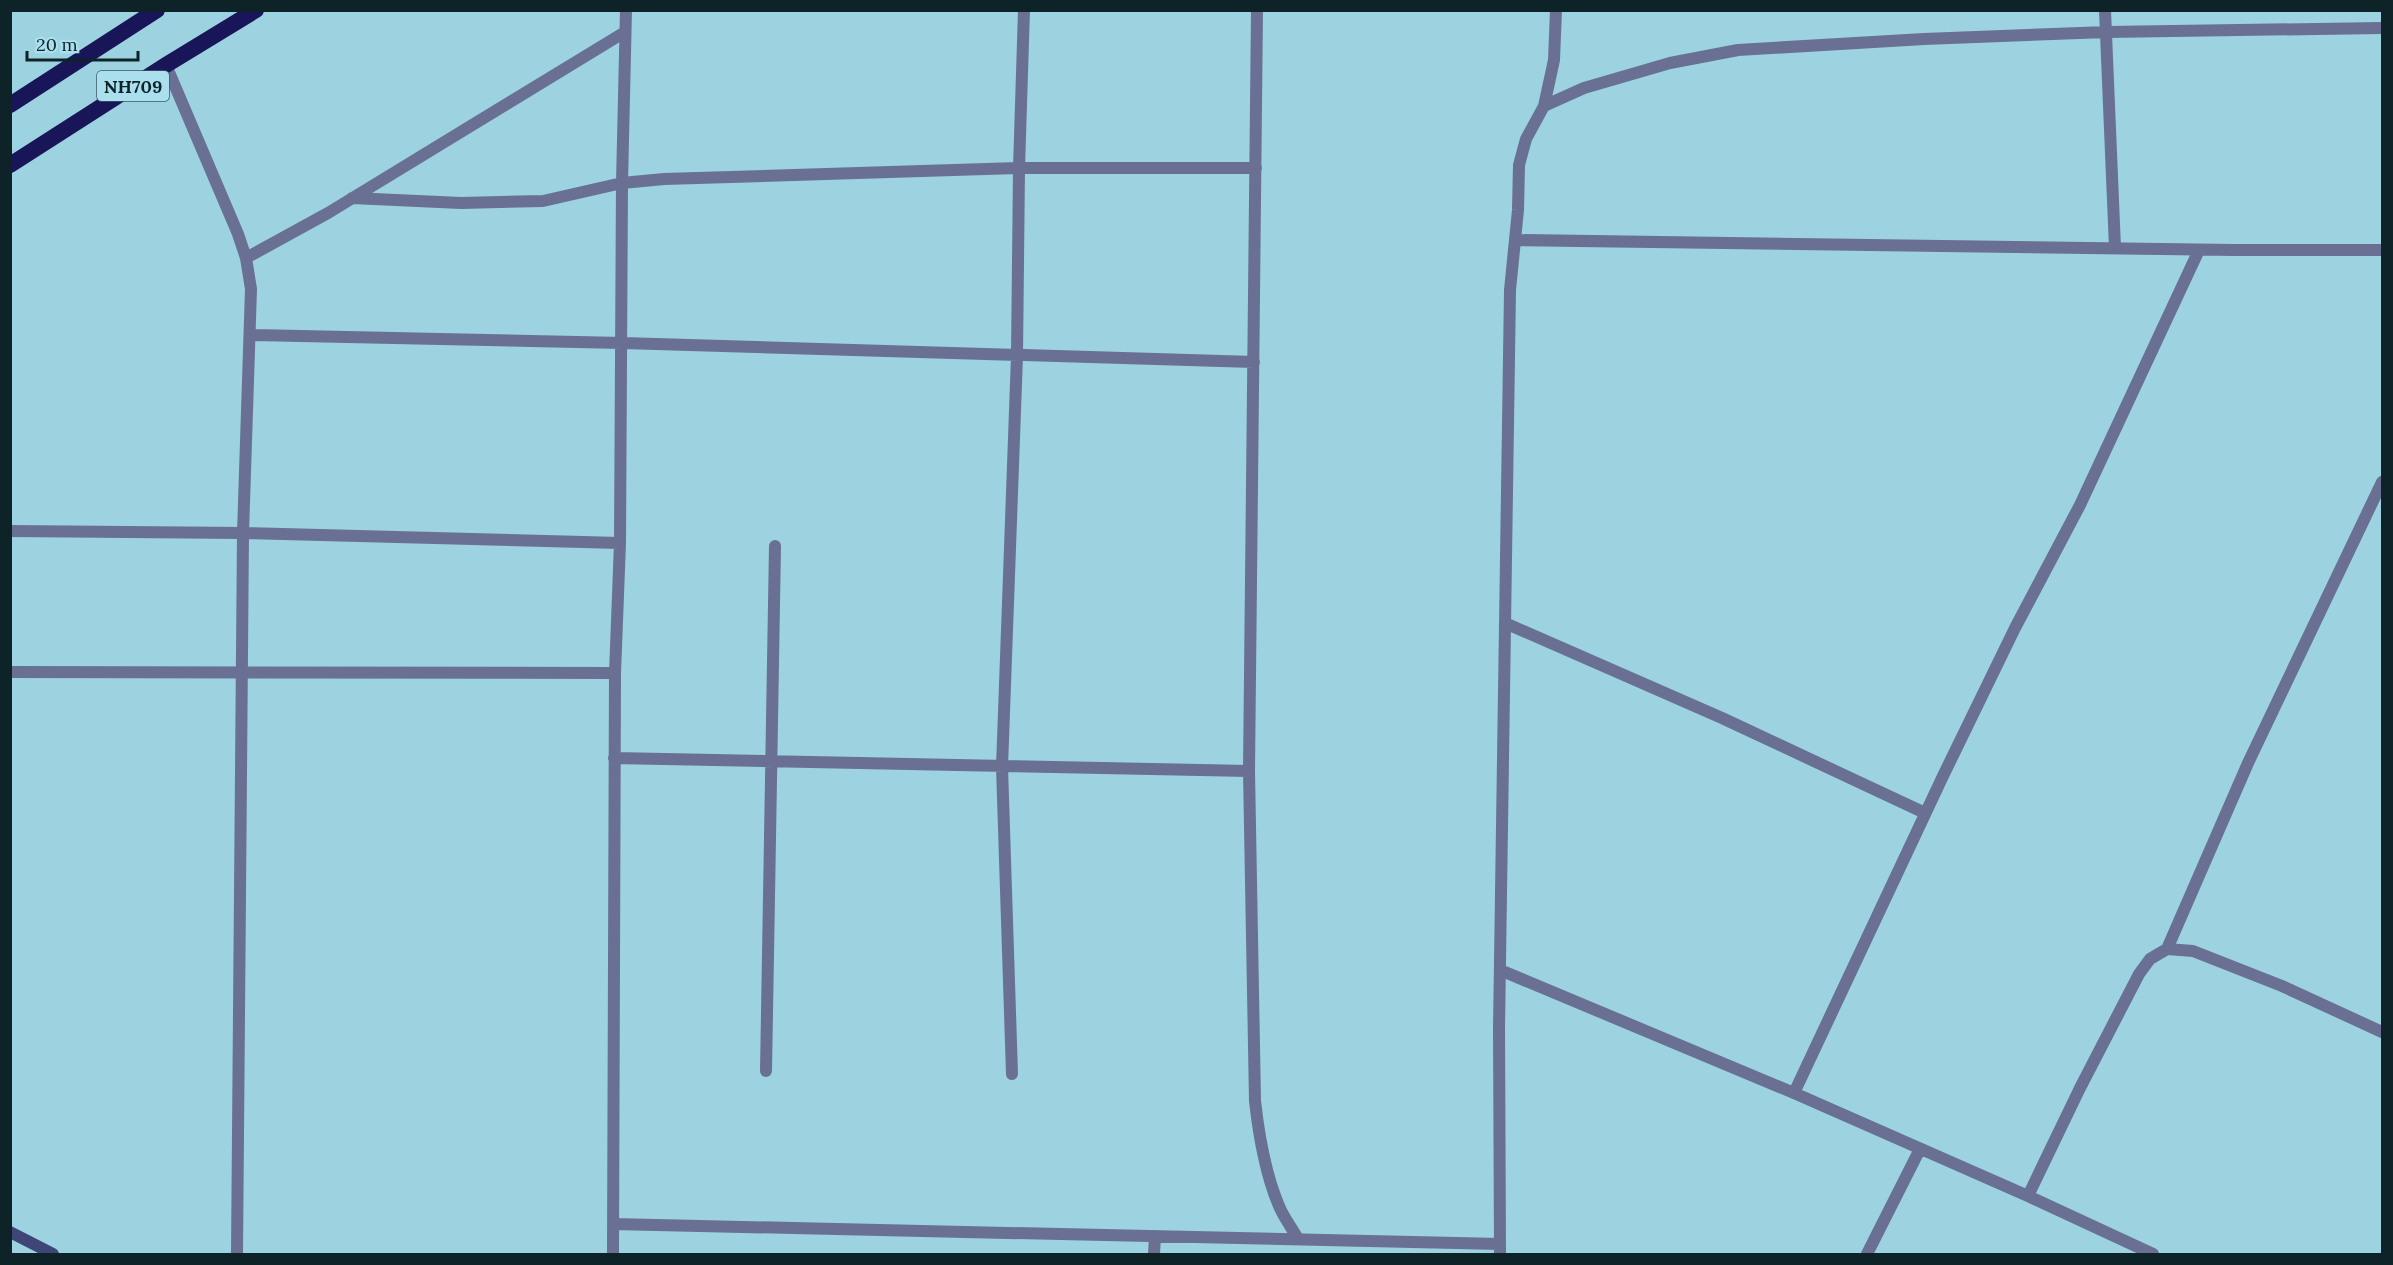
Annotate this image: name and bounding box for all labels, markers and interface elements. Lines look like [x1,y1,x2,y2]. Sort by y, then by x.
scale bar [27,24,138,62]
text: 20 m [36,33,78,56]
road number: NH709 [97,71,169,101]

